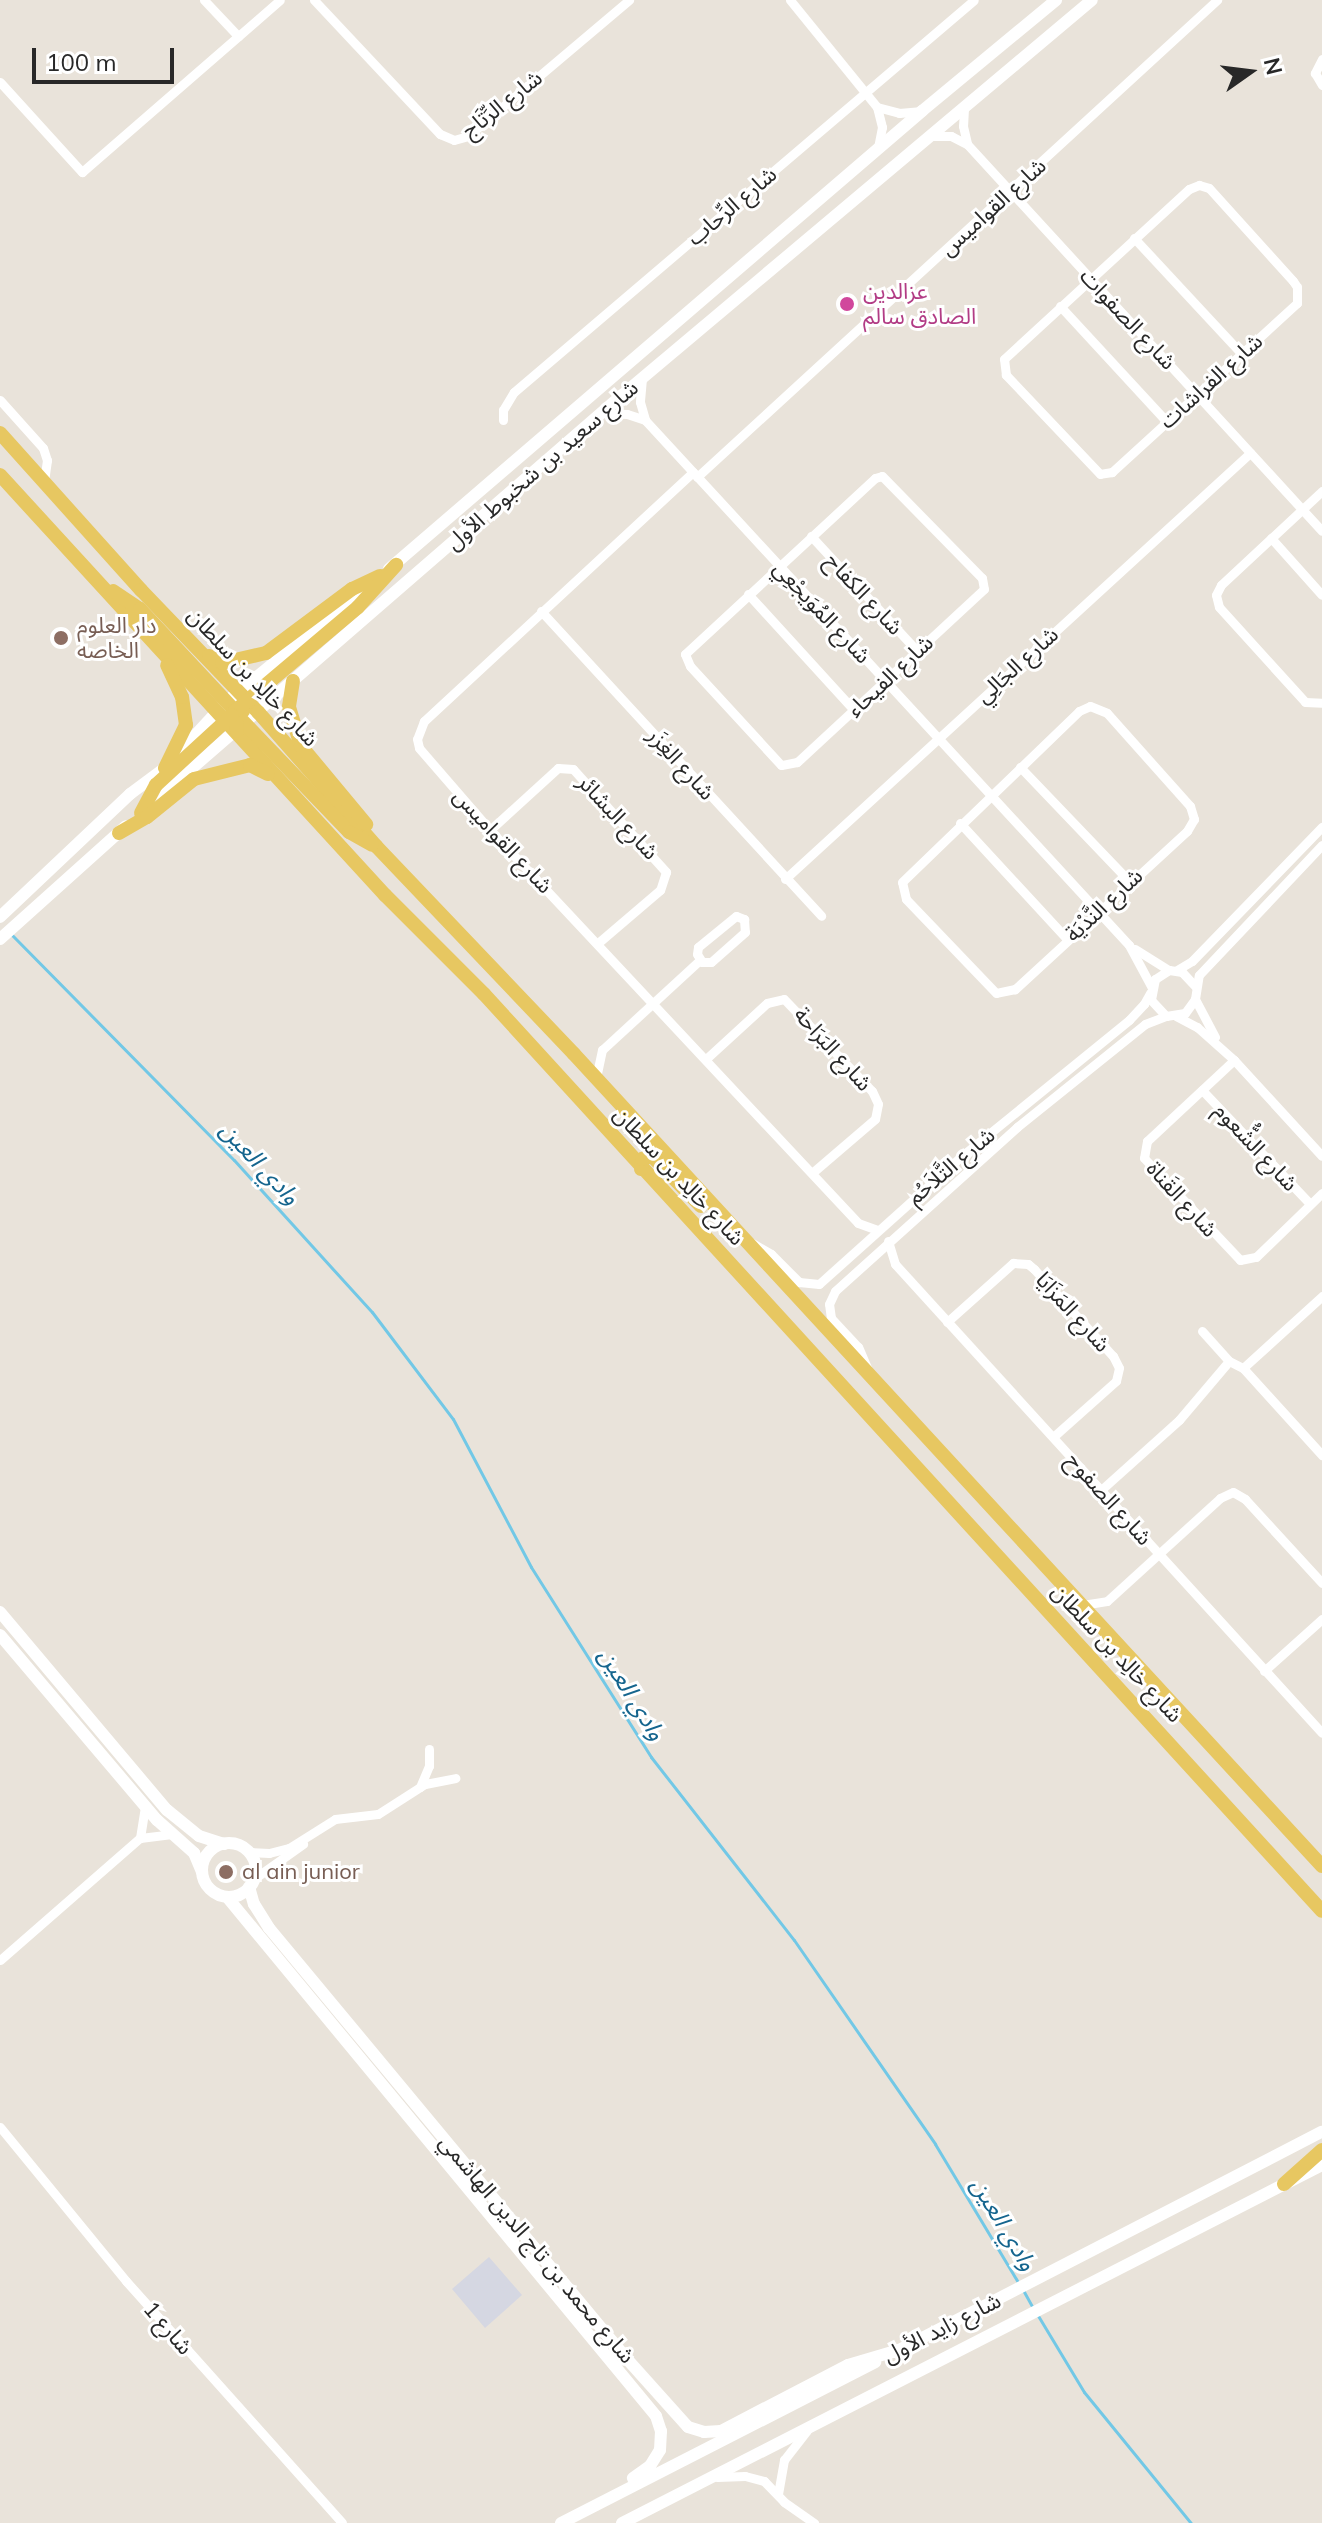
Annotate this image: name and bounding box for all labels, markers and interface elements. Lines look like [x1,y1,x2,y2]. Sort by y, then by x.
scale bar [36,32,178,82]
north arrow [1210,32,1290,112]
text: 100 m [46,47,117,77]
text: N [1258,55,1289,78]
street label: شارع الرِّتَاج [457,64,547,144]
street label: شارع القواميس [934,152,1052,262]
street label: شارع الرِّحاب [682,161,782,251]
street label: شارع الصفوات [1074,263,1182,375]
place label: عزالدين الصادق سالم [863,278,976,330]
marker: عزالدين الصادق سالم [838,295,856,313]
street label: شارع الفراشات [1154,328,1268,434]
street label: شارع سعيد بن شخبوط الأول [440,374,644,556]
street label: شارع الكفاح [820,548,908,640]
street label: شارع المُوَيجْعِي [768,555,876,669]
street label: شارع خالِد بن سلطان [182,602,324,752]
place label: دار العلوم الخاصه [77,612,157,664]
street label: شارع الجَالِي [970,621,1064,709]
marker: دار العلوم الخاصه [52,629,70,647]
street label: شارع الفيحاء [841,629,939,723]
street label: شارع الغِزَر [642,723,720,805]
street label: شارع البشائر [572,769,664,865]
street label: شارع القواميس [448,783,558,899]
street label: شارع النَّدْيَة [1060,863,1148,947]
street label: شارع البَرَاحة [788,1001,878,1097]
street label: شارع الشُّعوم [1209,1097,1303,1197]
street label: شارع خالِد بن سلطان [608,1101,750,1251]
water label: وادي العين [214,1115,306,1211]
street label: شارع التَّلاَحُم [902,1122,1000,1210]
street label: شارع القَناة [1141,1155,1223,1243]
street label: شارع المَزَايَا [1030,1267,1116,1357]
street label: شارع الصفوح [1060,1447,1158,1551]
street label: شارع خالِد بن سلطان [1046,1578,1188,1728]
water label: وادي العين [592,1643,672,1745]
place label: al ain junior [242,1859,360,1885]
marker: al ain junior [217,1863,235,1881]
street label: شارع محمد بن تاج الدين الهاشمي [434,2129,640,2369]
water label: وادي العين [965,2172,1043,2276]
street label: شارع زايد الأول [879,2287,1005,2369]
street label: شارع 1 [138,2296,198,2360]

